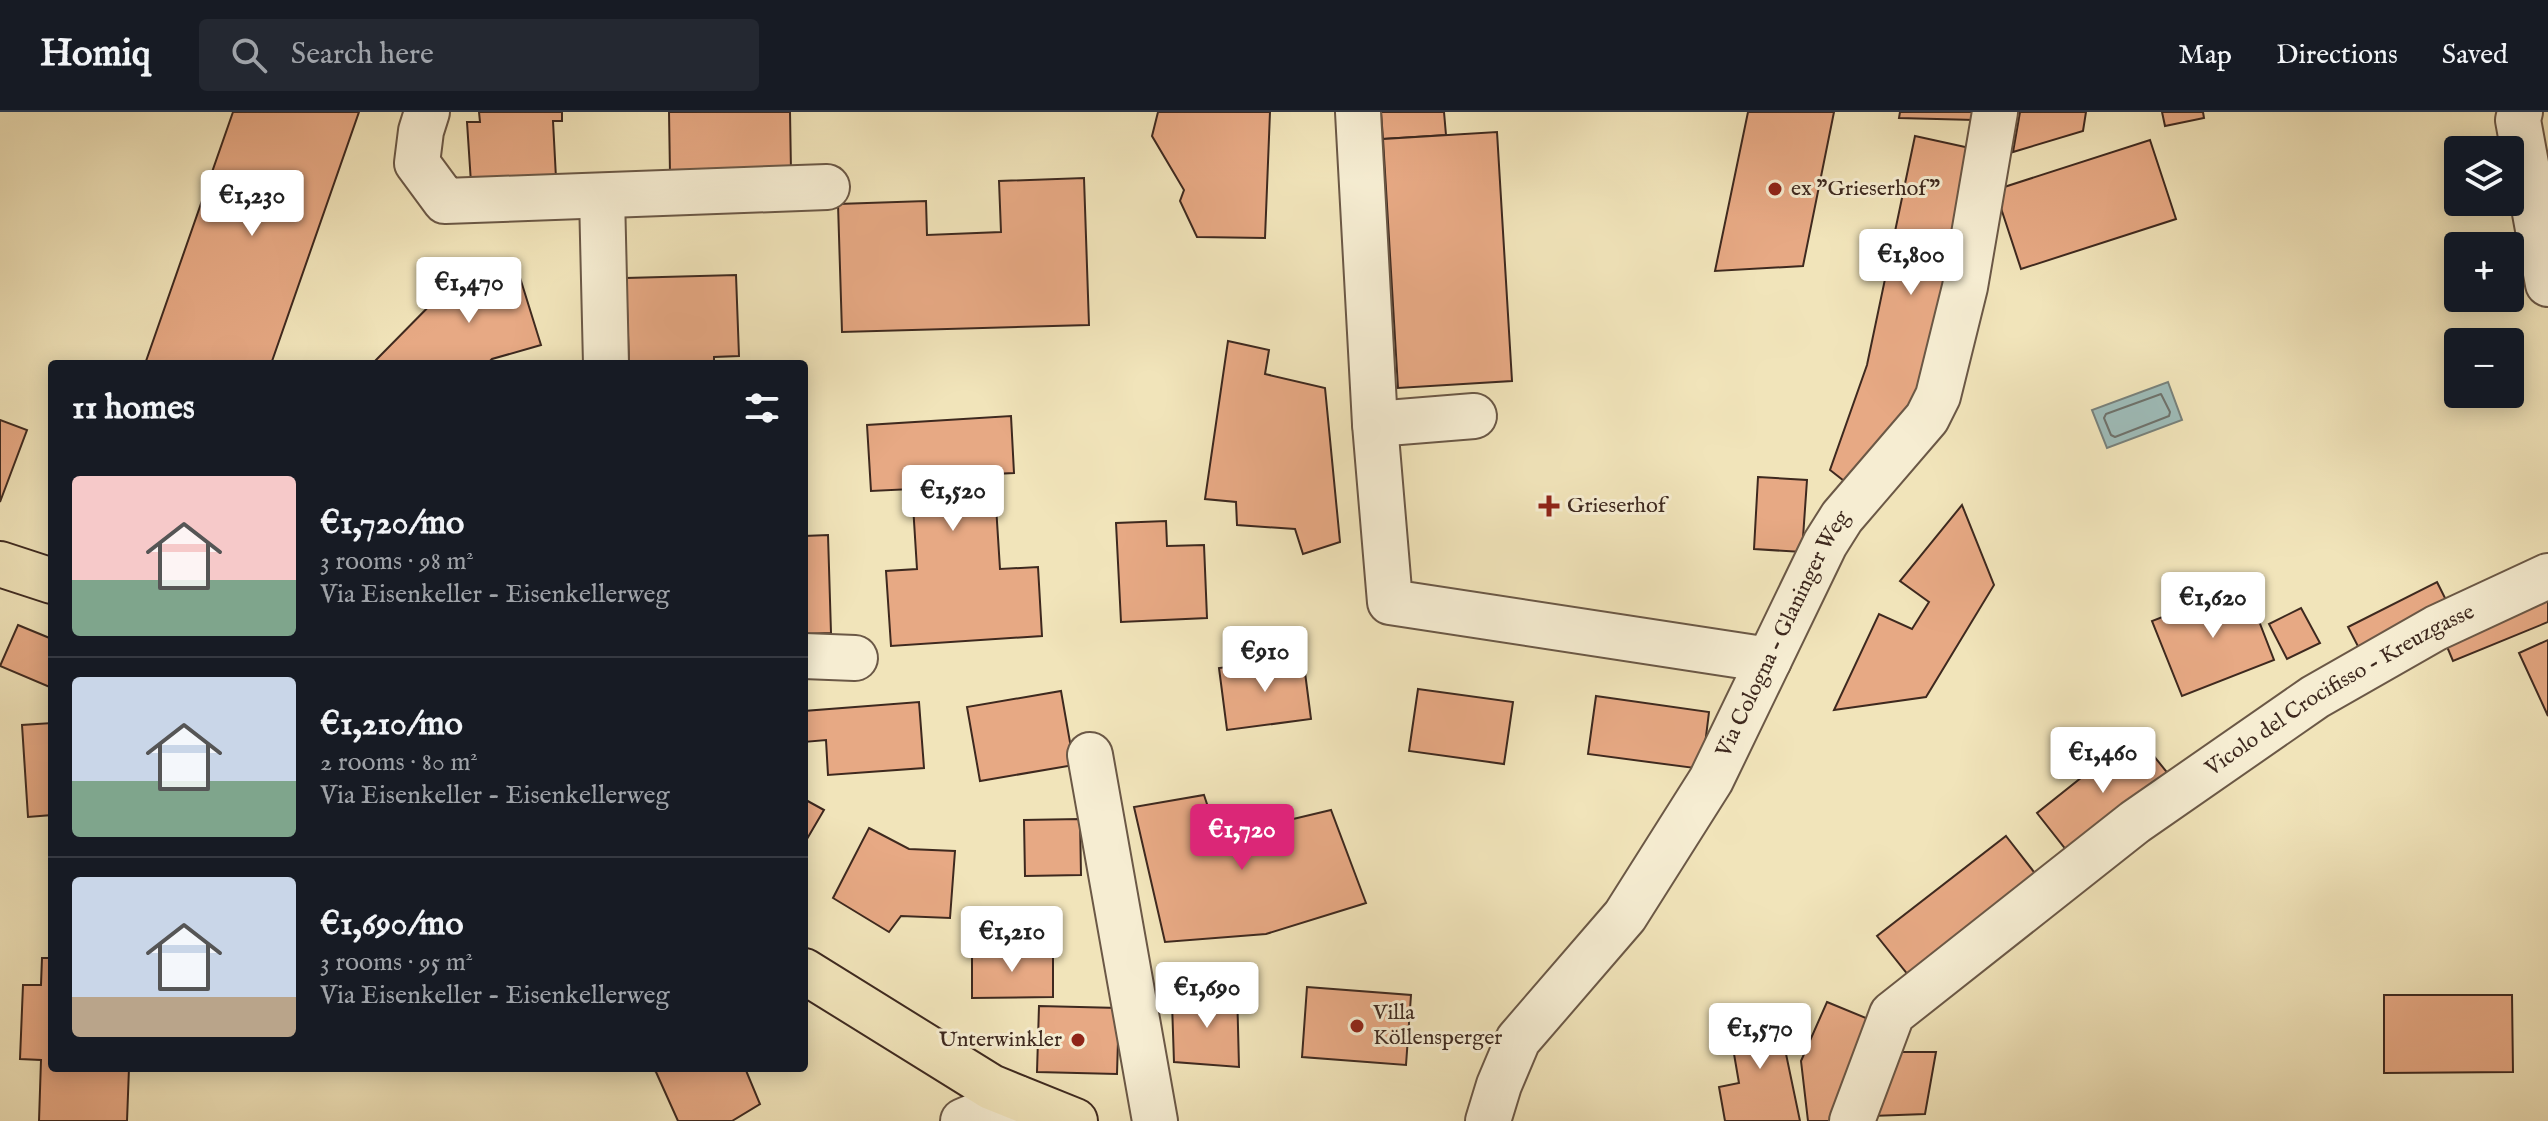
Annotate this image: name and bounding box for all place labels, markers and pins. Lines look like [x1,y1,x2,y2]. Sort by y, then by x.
pin: €1,230 [187,170,317,238]
place label: ex "Grieserhof" [1791,175,1940,203]
marker: ex "Grieserhof" [1766,180,1784,198]
pin: €1,800 [1846,229,1976,297]
pin: €1,470 [404,257,534,325]
pin: €1,520 [888,465,1018,533]
place label: Grieserhof [1567,492,1670,520]
marker: Grieserhof [1538,495,1560,517]
pin: €1,620 [2148,572,2278,640]
pin: €910 [1218,626,1312,694]
pin: €1,460 [2038,727,2168,795]
pin: €1,720 [1177,804,1307,872]
pin: €1,210 [947,906,1077,974]
pin: €1,690 [1142,962,1272,1030]
place label: Villa Köllensperger [1372,999,1502,1052]
pin: €1,570 [1695,1003,1825,1071]
marker: Villa Köllensperger [1348,1017,1366,1035]
place label: Unterwinkler [939,1026,1062,1054]
marker: Unterwinkler [1069,1031,1087,1049]

